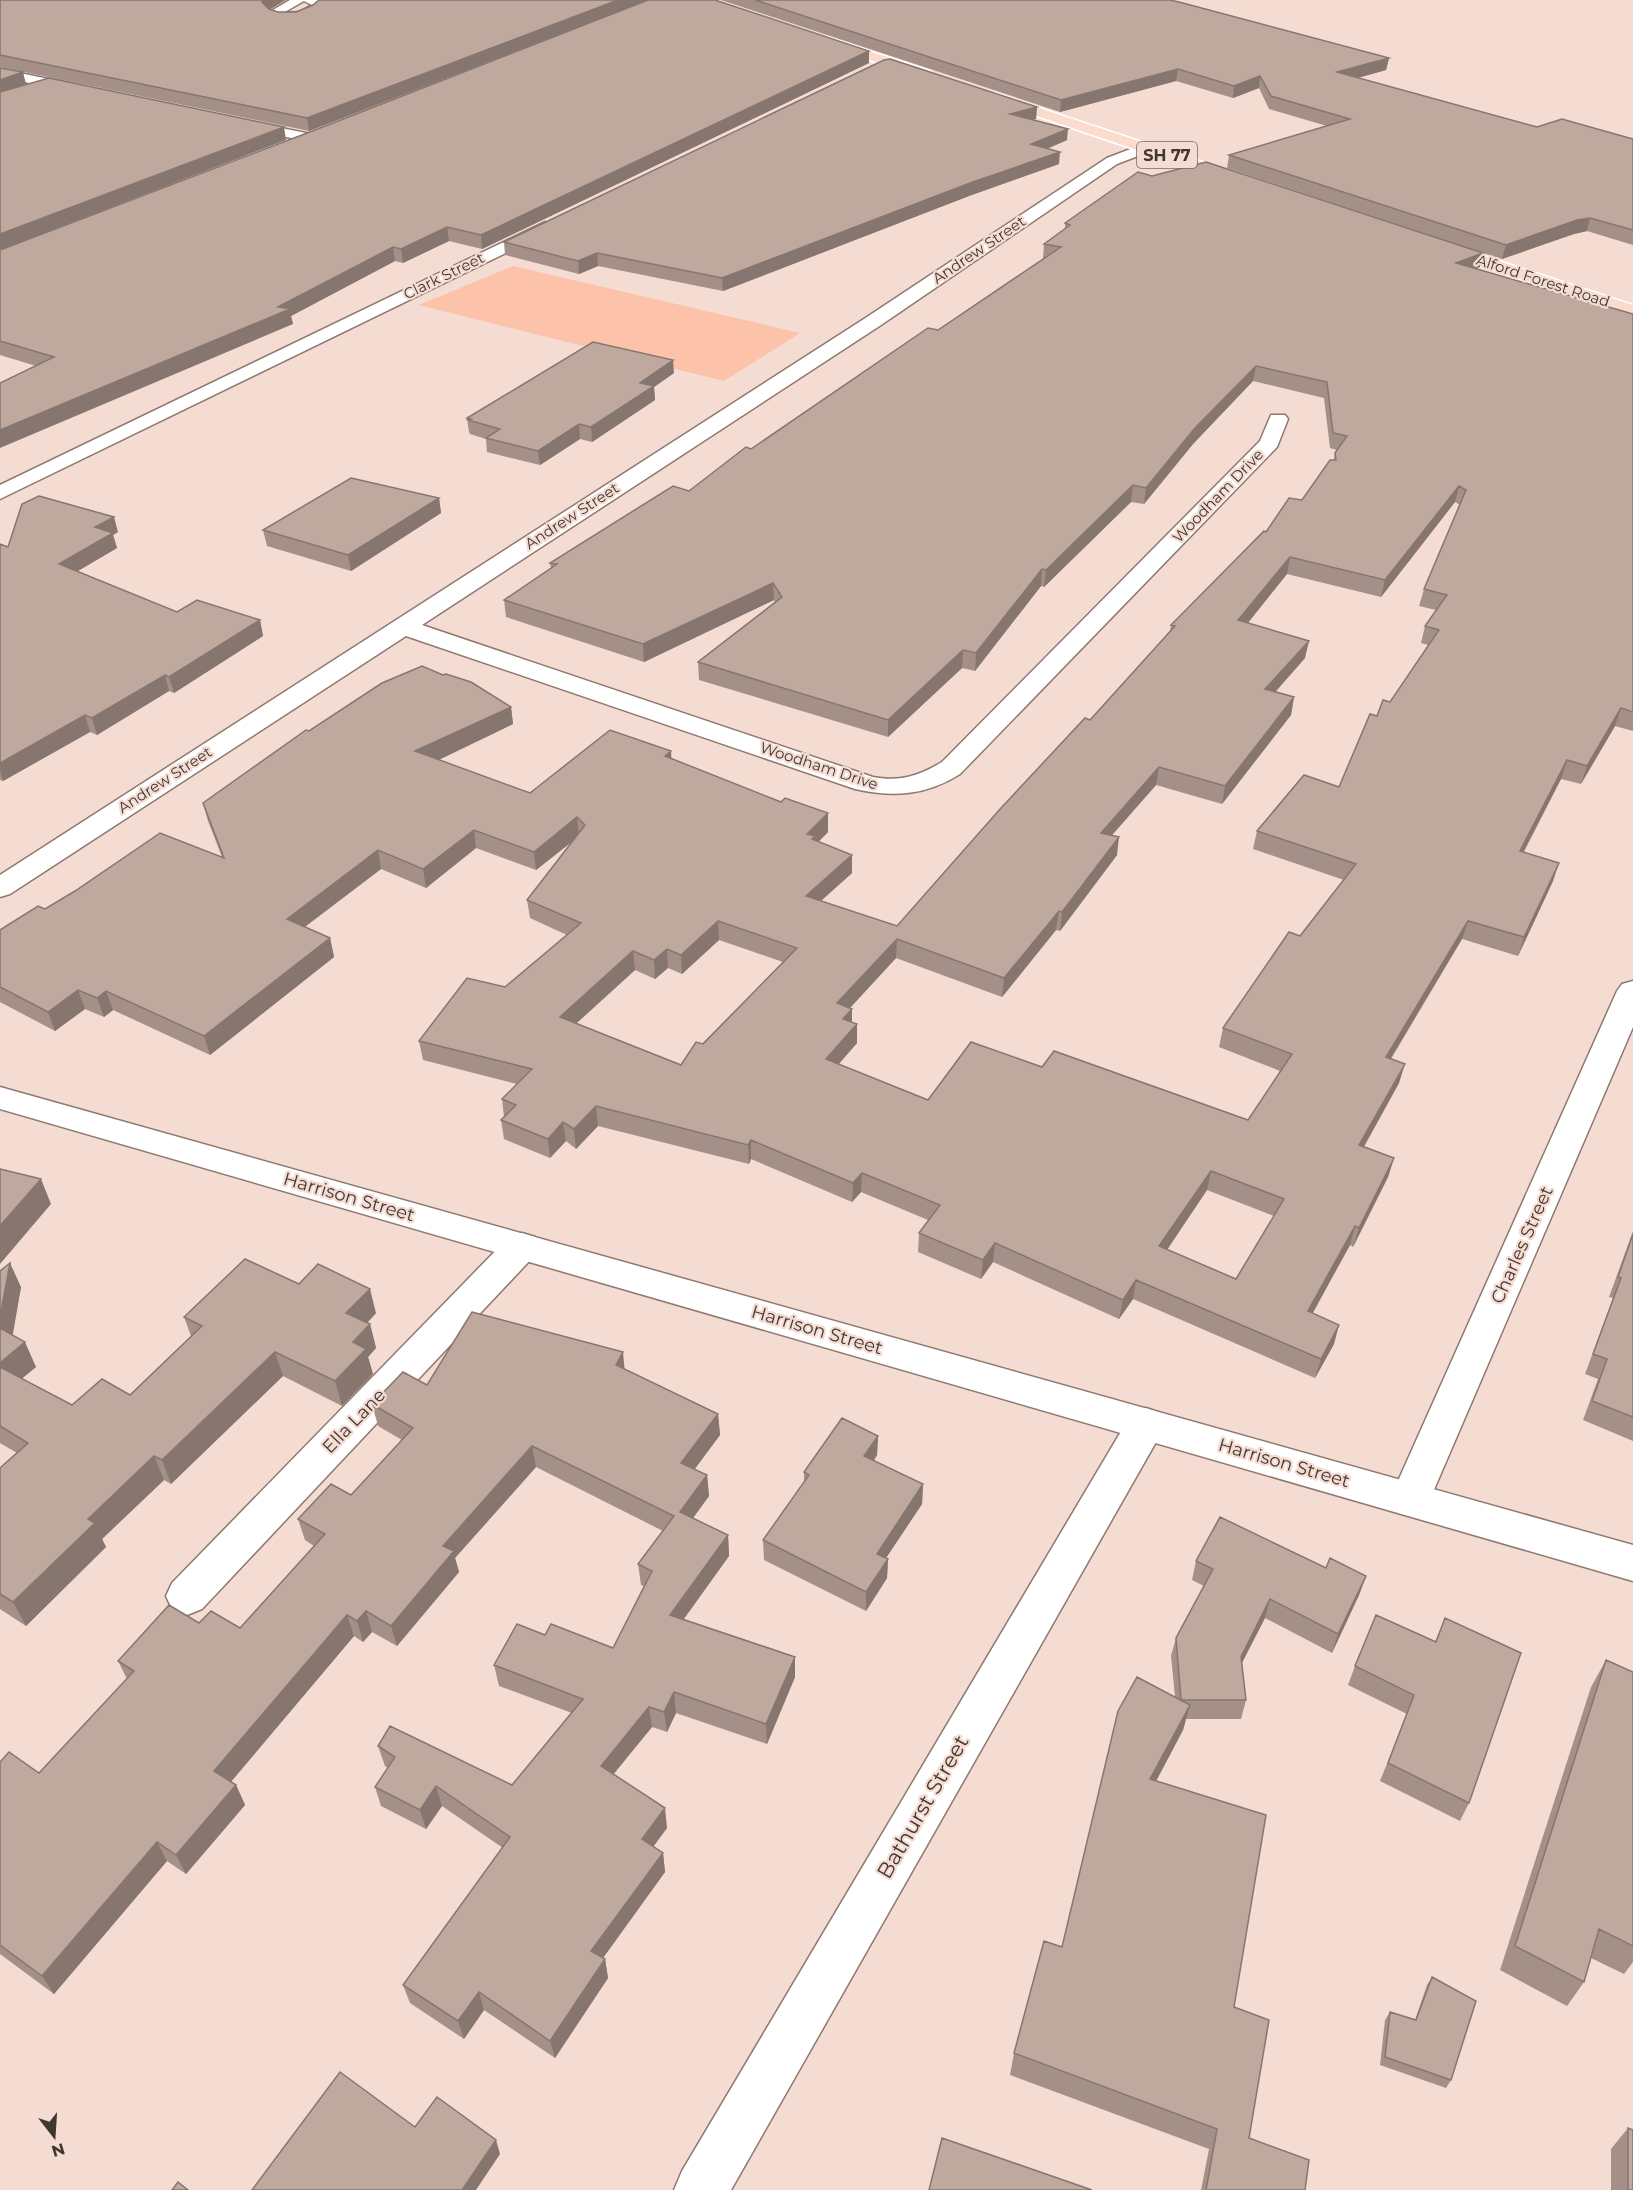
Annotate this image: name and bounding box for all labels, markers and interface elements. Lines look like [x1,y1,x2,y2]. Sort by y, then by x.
road number: SH 77 [1137,142,1197,168]
street label: Andrew Street [929,211,1029,288]
street label: Clark Street [400,248,487,303]
street label: Alford Forest Road [1474,250,1612,311]
street label: Woodham Drive [1168,445,1267,546]
street label: Andrew Street [521,478,622,553]
street label: Woodham Drive [758,737,881,794]
street label: Andrew Street [114,742,215,817]
street label: Harrison Street [281,1168,417,1226]
street label: Charles Street [1486,1183,1558,1307]
street label: Harrison Street [749,1301,885,1359]
street label: Ella Lane [318,1384,390,1458]
street label: Harrison Street [1216,1434,1352,1492]
street label: Bathurst Street [871,1731,974,1883]
north arrow [24,2106,84,2166]
text: N [49,2139,67,2161]

